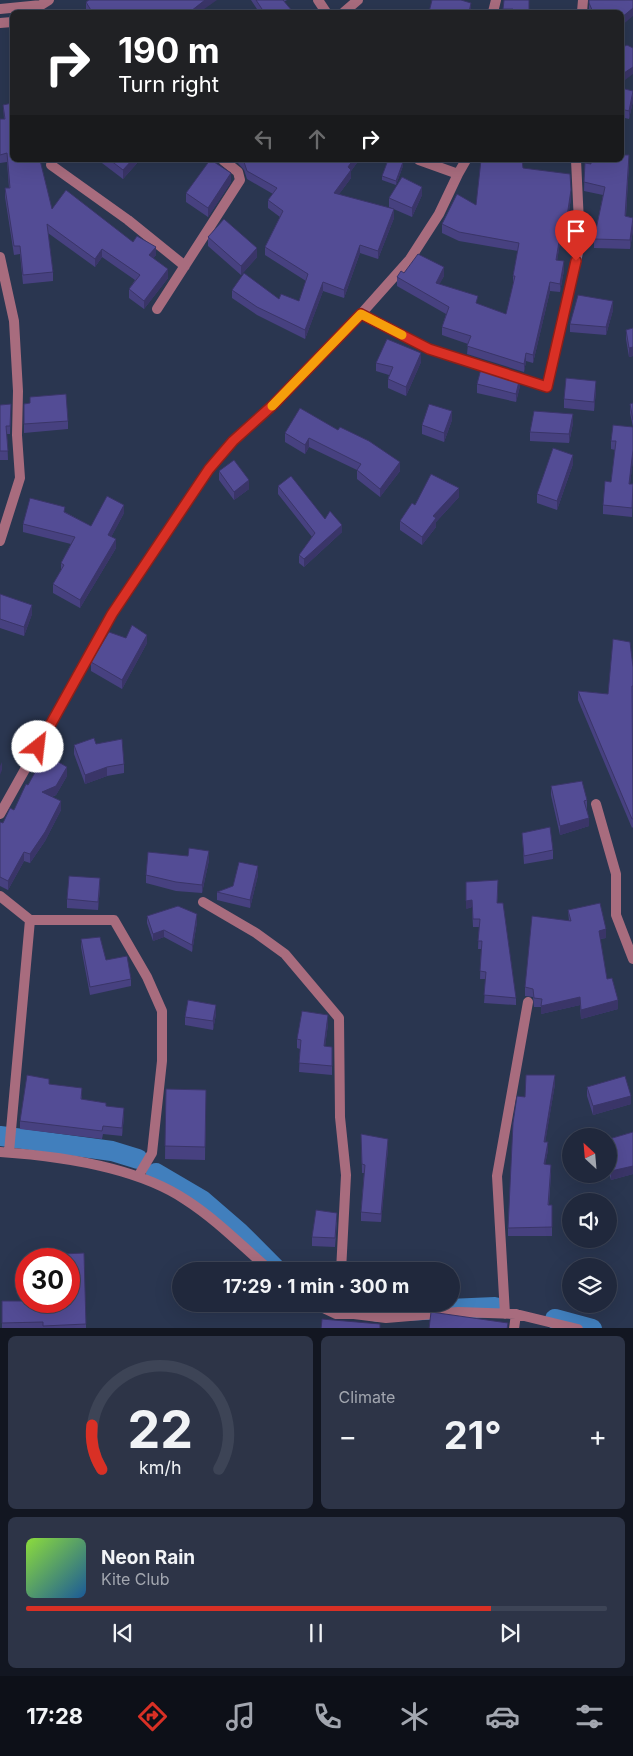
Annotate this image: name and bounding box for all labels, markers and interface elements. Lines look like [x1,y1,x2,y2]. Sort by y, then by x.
text: 190 m [118,29,220,71]
icon: right [35,30,100,95]
text: Turn right [118,71,219,97]
icon: left [250,125,278,153]
icon: ahead [303,125,331,153]
icon: right [356,125,384,153]
pin [555,210,597,261]
icon: arrive [562,217,590,245]
position arrow [11,720,63,772]
north arrow [562,1128,618,1182]
map controls [562,1128,617,1313]
button: sound [562,1193,617,1248]
speed limit sign: 30 [15,1248,80,1313]
button: layers [562,1258,617,1313]
text: 17:29 · 1 min · 300 m [223,1275,409,1298]
text: Climate [339,1387,395,1407]
text: 22 [127,1398,193,1461]
text: 21° [444,1412,502,1458]
text: − [339,1419,357,1453]
text: + [588,1419,607,1453]
text: km/h [139,1457,181,1478]
text: Neon Rain [101,1546,195,1569]
text: Kite Club [101,1569,170,1589]
icon: previous [109,1619,137,1647]
icon: pause [302,1619,330,1647]
icon: next [496,1619,524,1647]
icon: directions [135,1699,170,1734]
icon: music [223,1699,258,1734]
icon: phone [310,1699,345,1734]
icon: climate [397,1699,432,1734]
icon: car [485,1699,520,1734]
icon: filters [572,1699,607,1734]
text: 17:28 [26,1703,83,1729]

